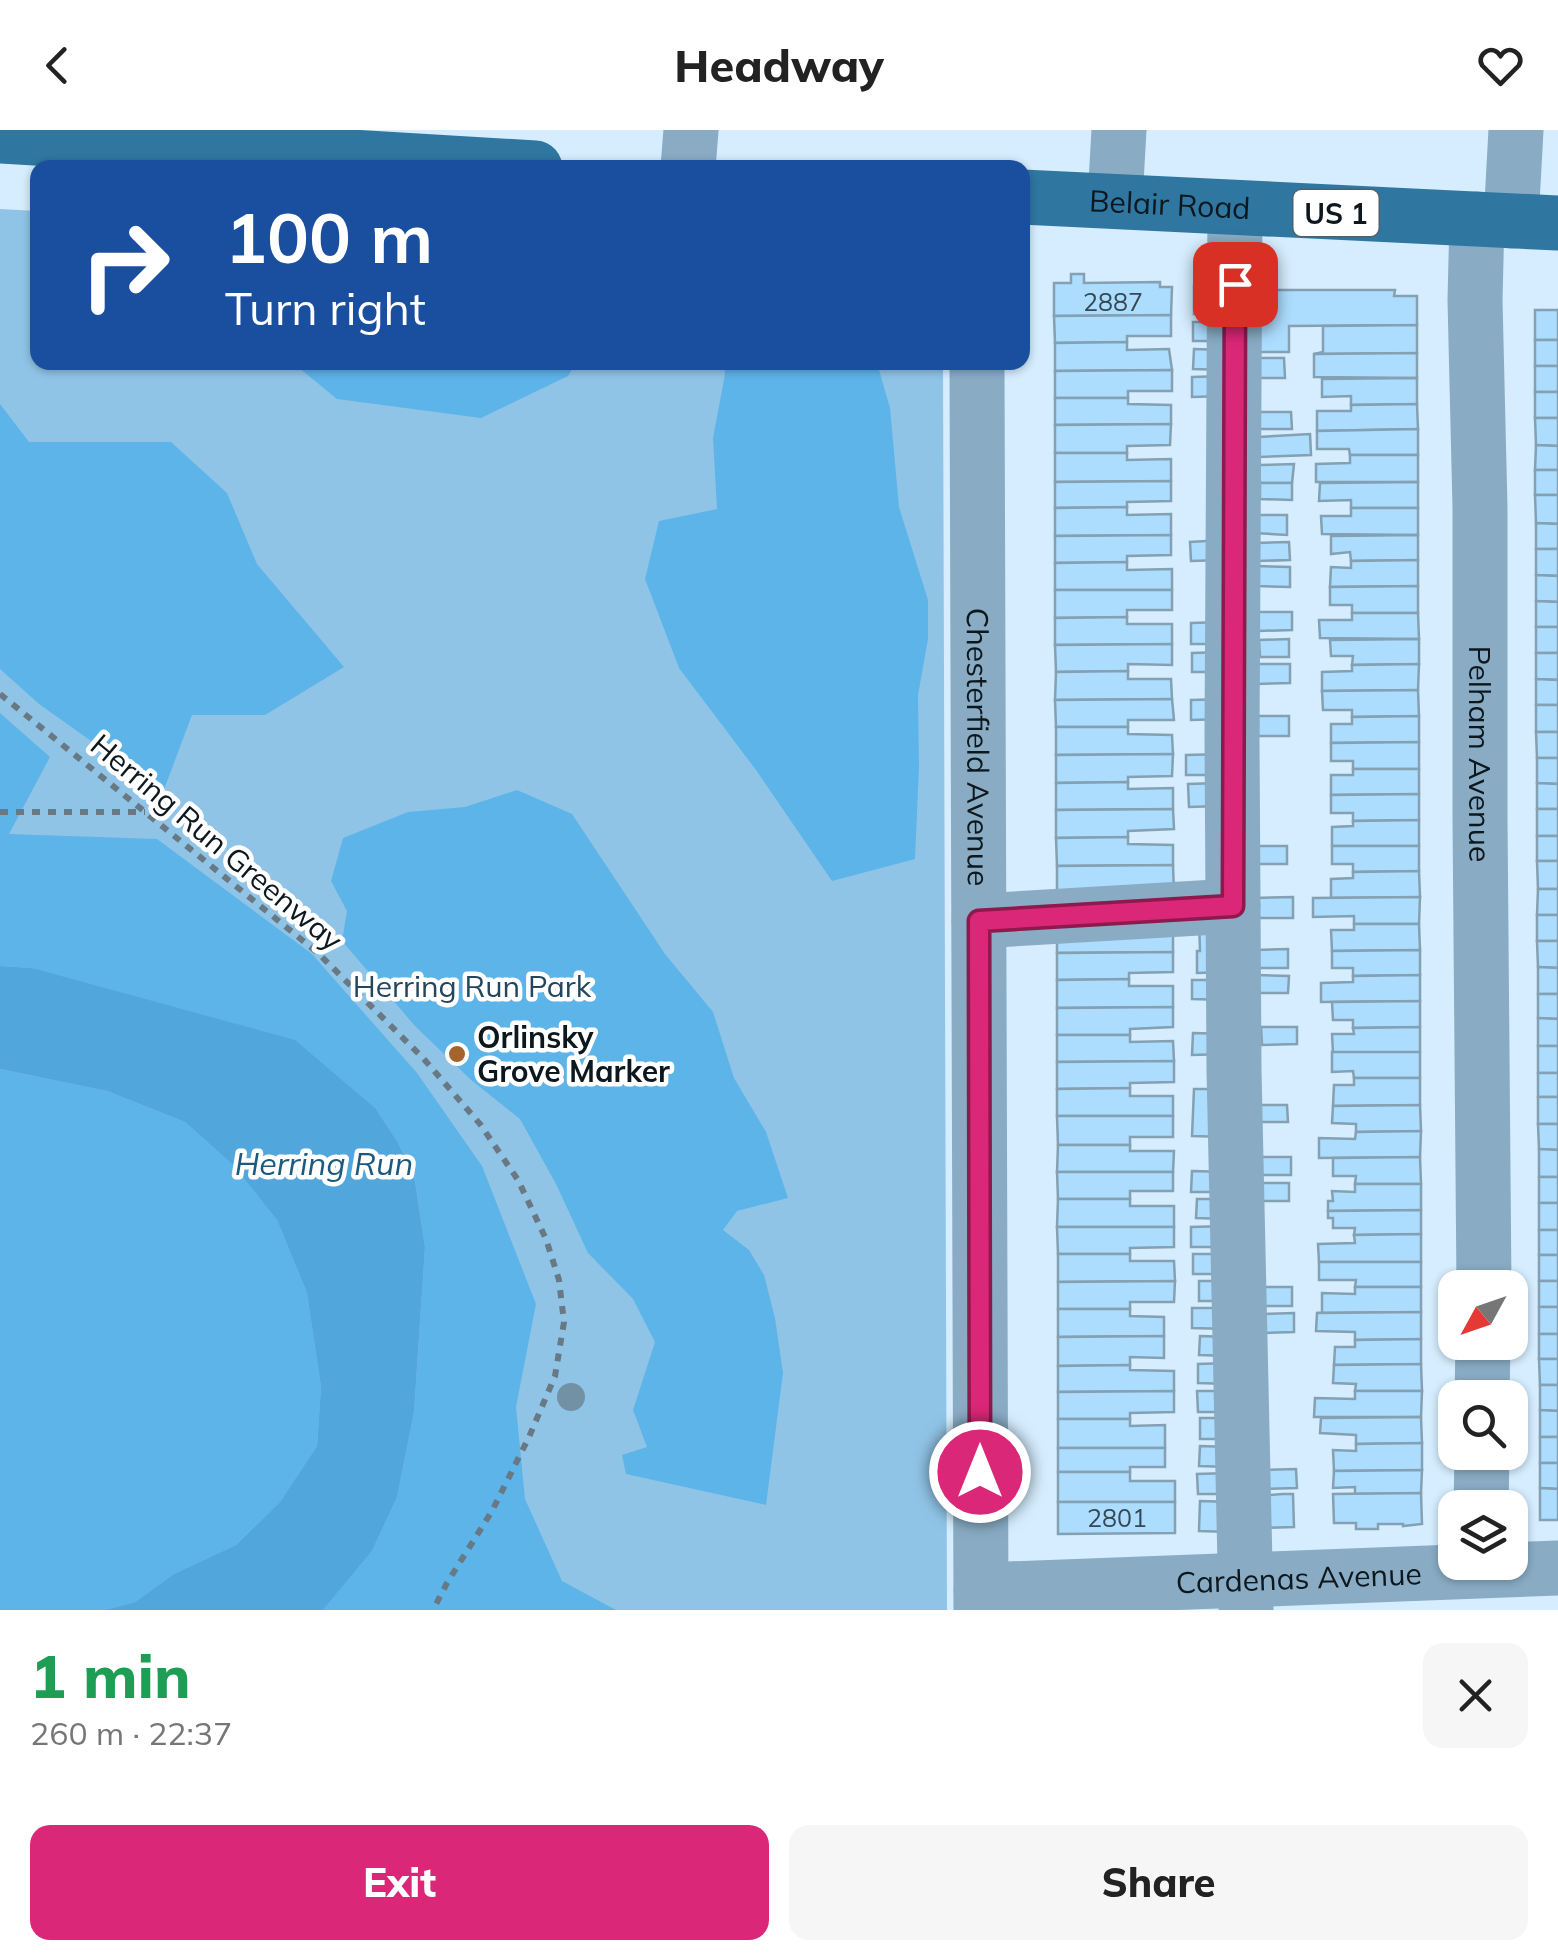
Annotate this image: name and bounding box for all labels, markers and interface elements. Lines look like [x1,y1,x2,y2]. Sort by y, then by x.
text: Headway [674,37,884,93]
icon: back [30,38,85,93]
icon: heart [1473,38,1528,93]
street label: Belair Road [1088,181,1251,227]
road number: US 1 [1294,190,1378,236]
text: 100 m [225,193,433,281]
icon: right [60,200,190,330]
pin [1193,242,1278,327]
icon: arrive [1208,257,1263,312]
text: Turn right [225,280,426,336]
house number: 2887 [1083,286,1143,317]
street label: Chesterfield Avenue [959,608,998,886]
street label: Pelham Avenue [1461,646,1499,862]
street label: Herring Run Greenway [83,725,351,959]
park label: Herring Run Park [353,967,592,1005]
place label: Orlinsky Grove Marker [477,1018,670,1090]
marker: Orlinsky Grove Marker [446,1043,468,1065]
water label: Herring Run [235,1143,413,1183]
north arrow [1438,1270,1528,1360]
map controls [1438,1270,1528,1580]
button: search [1438,1380,1528,1470]
position arrow [928,1420,1032,1524]
button: layers [1438,1490,1528,1580]
house number: 2801 [1087,1502,1147,1533]
street label: Cardenas Avenue [1175,1554,1422,1602]
text: 1 min [30,1638,191,1713]
button: close [1423,1643,1528,1748]
text: 260 m · 22:37 [30,1713,232,1753]
button: Exit [30,1825,769,1940]
button: Share [789,1825,1528,1940]

